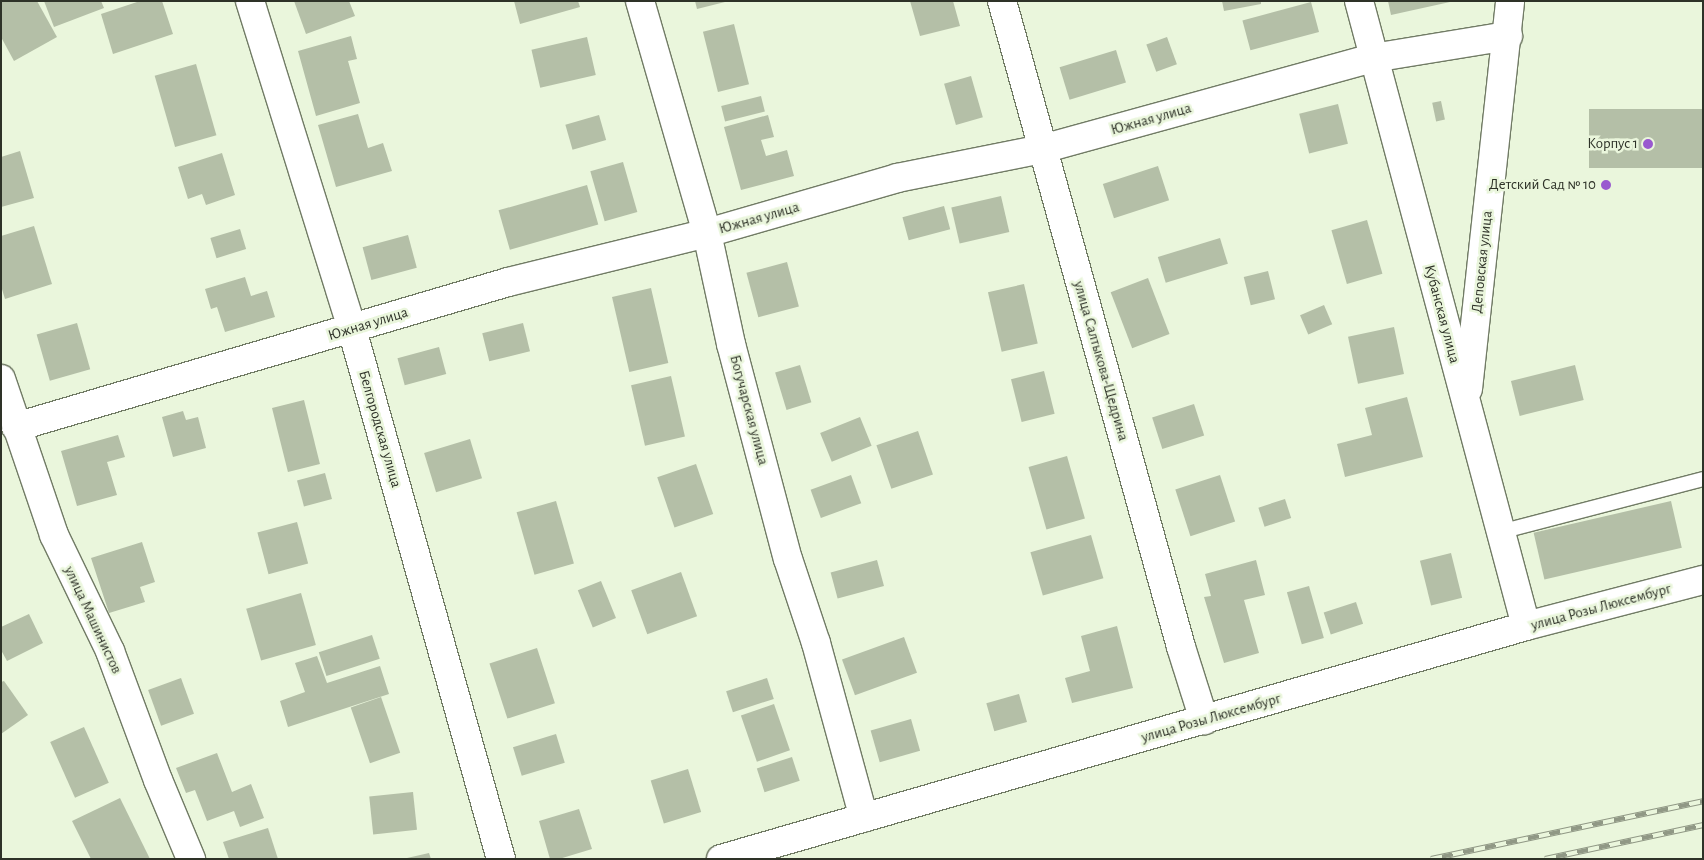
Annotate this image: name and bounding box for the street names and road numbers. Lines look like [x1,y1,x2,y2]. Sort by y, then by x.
street label: Южная улица [1109,99,1193,139]
street label: Южная улица [717,198,801,238]
street label: Деповская улица [1468,210,1496,314]
street label: Кубанская улица [1420,263,1464,365]
street label: улица Салтыкова-Щедрина [1070,279,1132,443]
street label: Южная улица [326,303,410,345]
street label: Богучарская улица [726,353,772,467]
street label: Белгородская улица [355,368,405,490]
street label: улица Машинистов [60,563,126,677]
street label: улица Розы Люксембург [1529,580,1673,634]
street label: улица Розы Люксембург [1139,689,1283,747]

